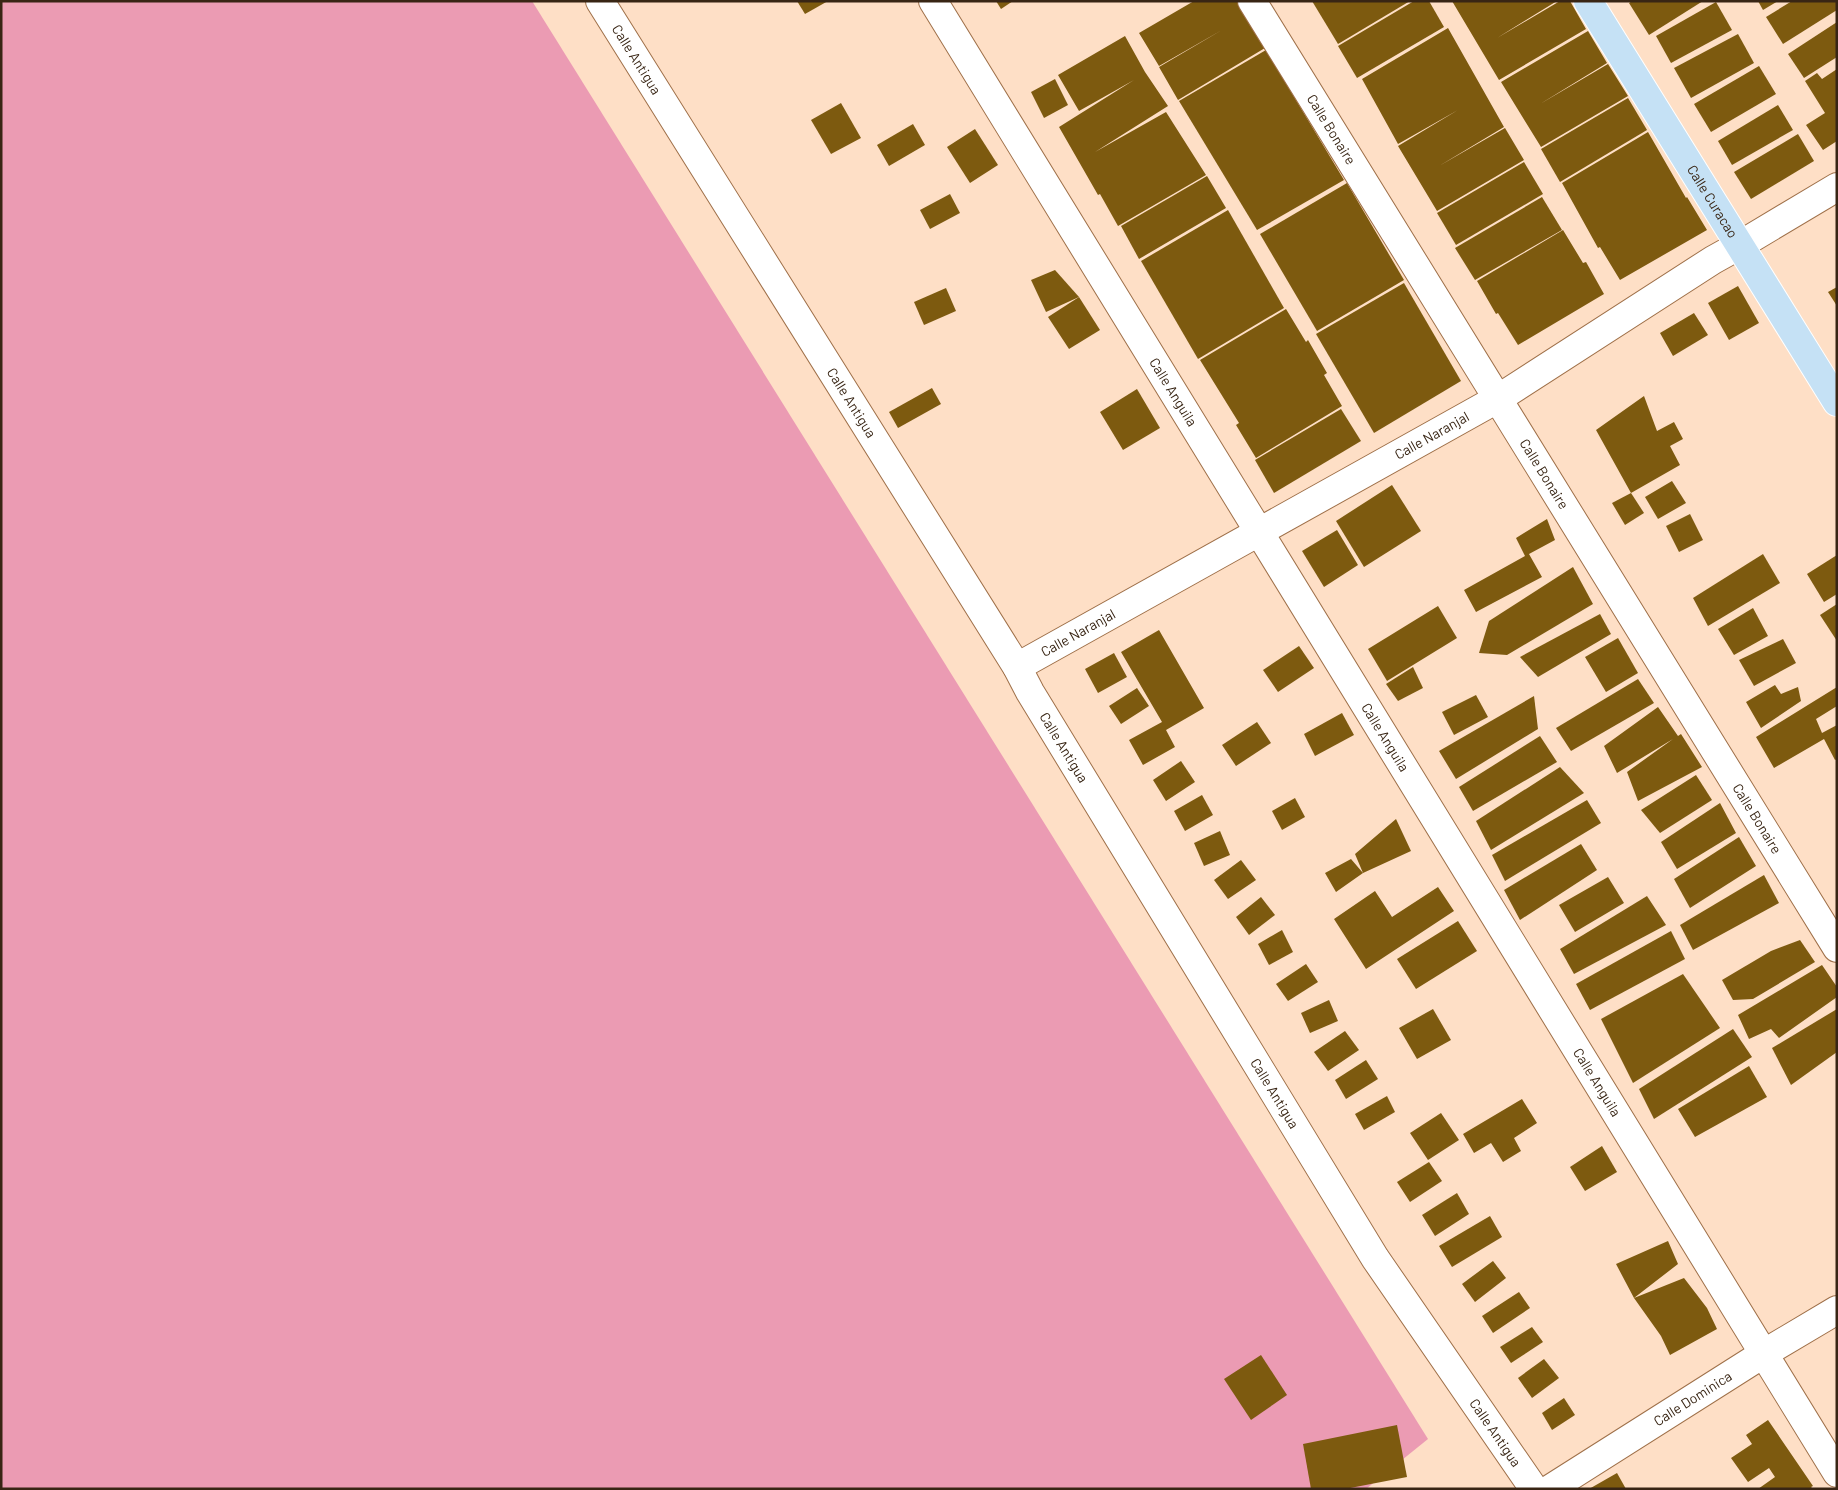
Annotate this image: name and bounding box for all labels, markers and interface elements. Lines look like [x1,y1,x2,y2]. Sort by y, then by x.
street label: Calle Antigua [609,21,665,97]
street label: Calle Bonaire [1304,91,1360,167]
street label: Calle Curacao [1684,162,1742,241]
street label: Calle Anguila [1146,354,1201,429]
street label: Calle Antigua [824,364,880,441]
street label: Calle Naranjal [1391,408,1472,463]
street label: Calle Bonaire [1517,435,1573,512]
street label: Calle Naranjal [1038,605,1118,660]
street label: Calle Anguila [1358,700,1413,774]
street label: Calle Antigua [1036,709,1092,786]
street label: Calle Bonaire [1729,780,1786,857]
street label: Calle Anguila [1570,1045,1625,1119]
street label: Calle Antigua [1247,1055,1303,1131]
street label: Calle Dominica [1650,1367,1735,1429]
street label: Calle Antigua [1466,1395,1525,1470]

